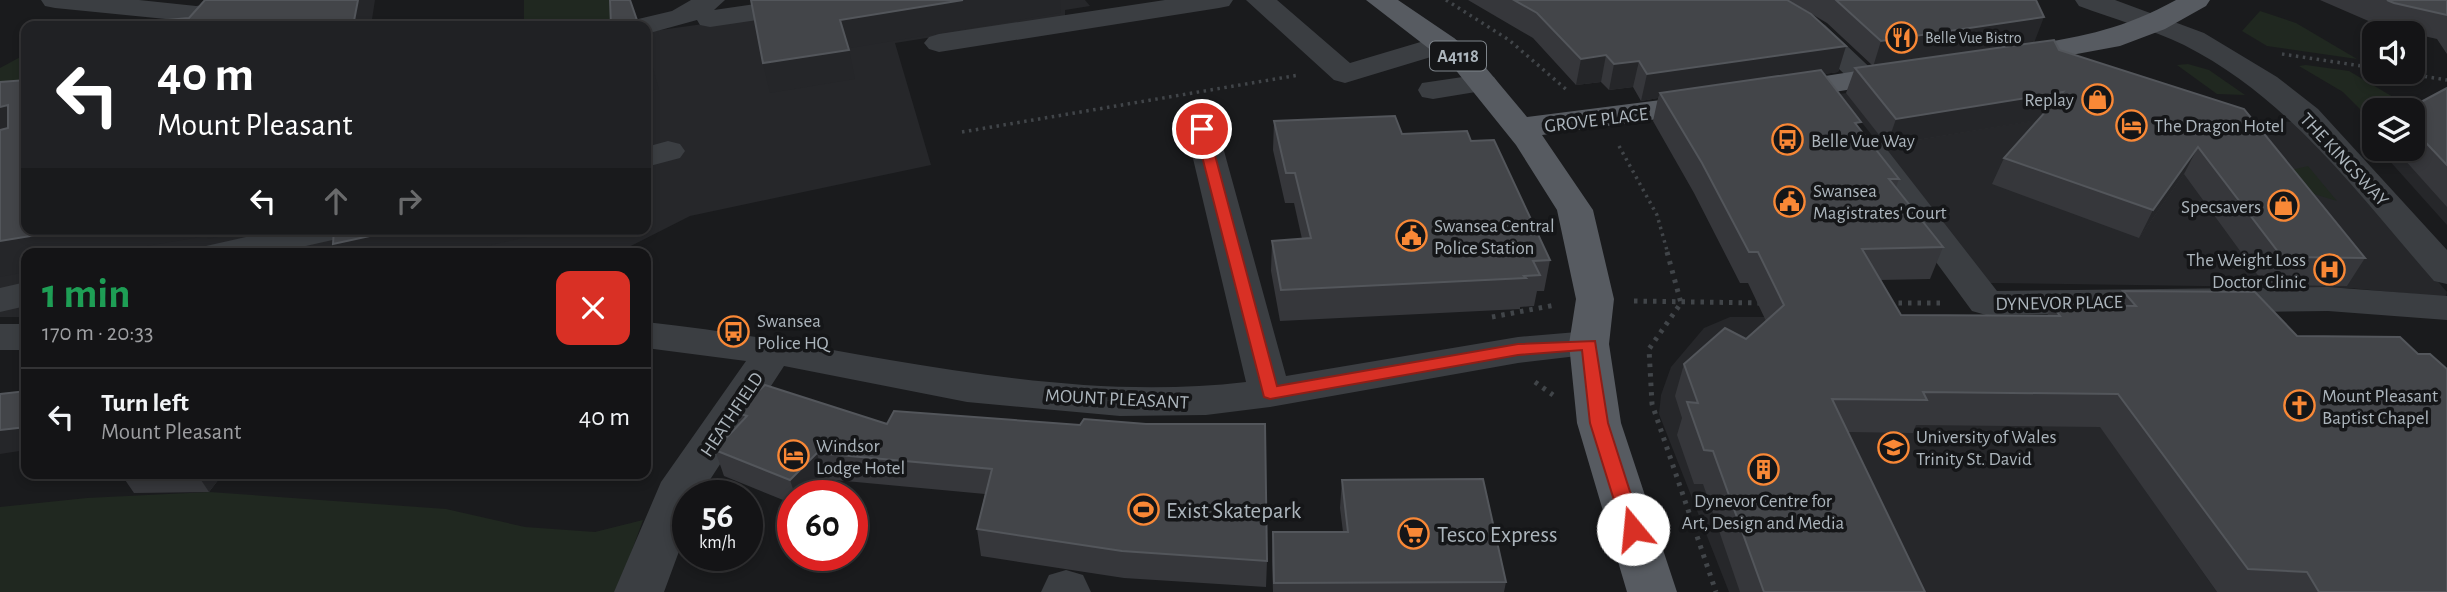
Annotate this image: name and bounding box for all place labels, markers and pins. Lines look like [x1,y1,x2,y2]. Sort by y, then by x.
restaurant icon: Belle Vue Bistro [1885,20,1919,54]
place label: Belle Vue Bistro [1925,30,2022,46]
shop icon: Replay [2080,82,2114,116]
place label: Replay [2024,91,2074,110]
pin [1172,99,1232,159]
hotel icon: The Dragon Hotel [2114,108,2148,142]
place label: The Dragon Hotel [2154,117,2284,136]
bus stop icon: Belle Vue Way [1771,123,1805,157]
place label: Belle Vue Way [1811,132,1915,151]
place label: Swansea Magistrates' Court [1813,182,1947,223]
public building icon: Swansea Magistrates' Court [1773,184,1807,218]
shop icon: Specsavers [2267,189,2301,223]
place label: Specsavers [2181,198,2261,217]
place label: Swansea Central Police Station [1434,217,1555,258]
public building icon: Swansea Central Police Station [1394,219,1428,253]
place label: The Weight Loss Doctor Clinic [2186,251,2306,292]
hospital icon: The Weight Loss Doctor Clinic [2312,253,2346,287]
place label: Swansea Police HQ [757,312,831,353]
bus stop icon: Swansea Police HQ [717,314,751,348]
place label: Mount Pleasant Baptist Chapel [2322,387,2438,428]
church icon: Mount Pleasant Baptist Chapel [2282,389,2316,423]
place label: University of Wales Trinity St. David [1916,428,2057,469]
school or university icon: University of Wales Trinity St. David [1876,430,1910,464]
place label: Windsor Lodge Hotel [816,437,905,478]
hotel icon: Windsor Lodge Hotel [776,439,810,473]
building icon: Dynevor Centre for Art, Design and Media [1746,452,1780,486]
place label: Dynevor Centre for Art, Design and Media [1682,492,1845,533]
sports icon: Exist Skatepark [1126,493,1160,527]
place label: Exist Skatepark [1166,500,1302,523]
supermarket icon: Tesco Express [1397,517,1431,551]
place label: Tesco Express [1437,524,1557,547]

